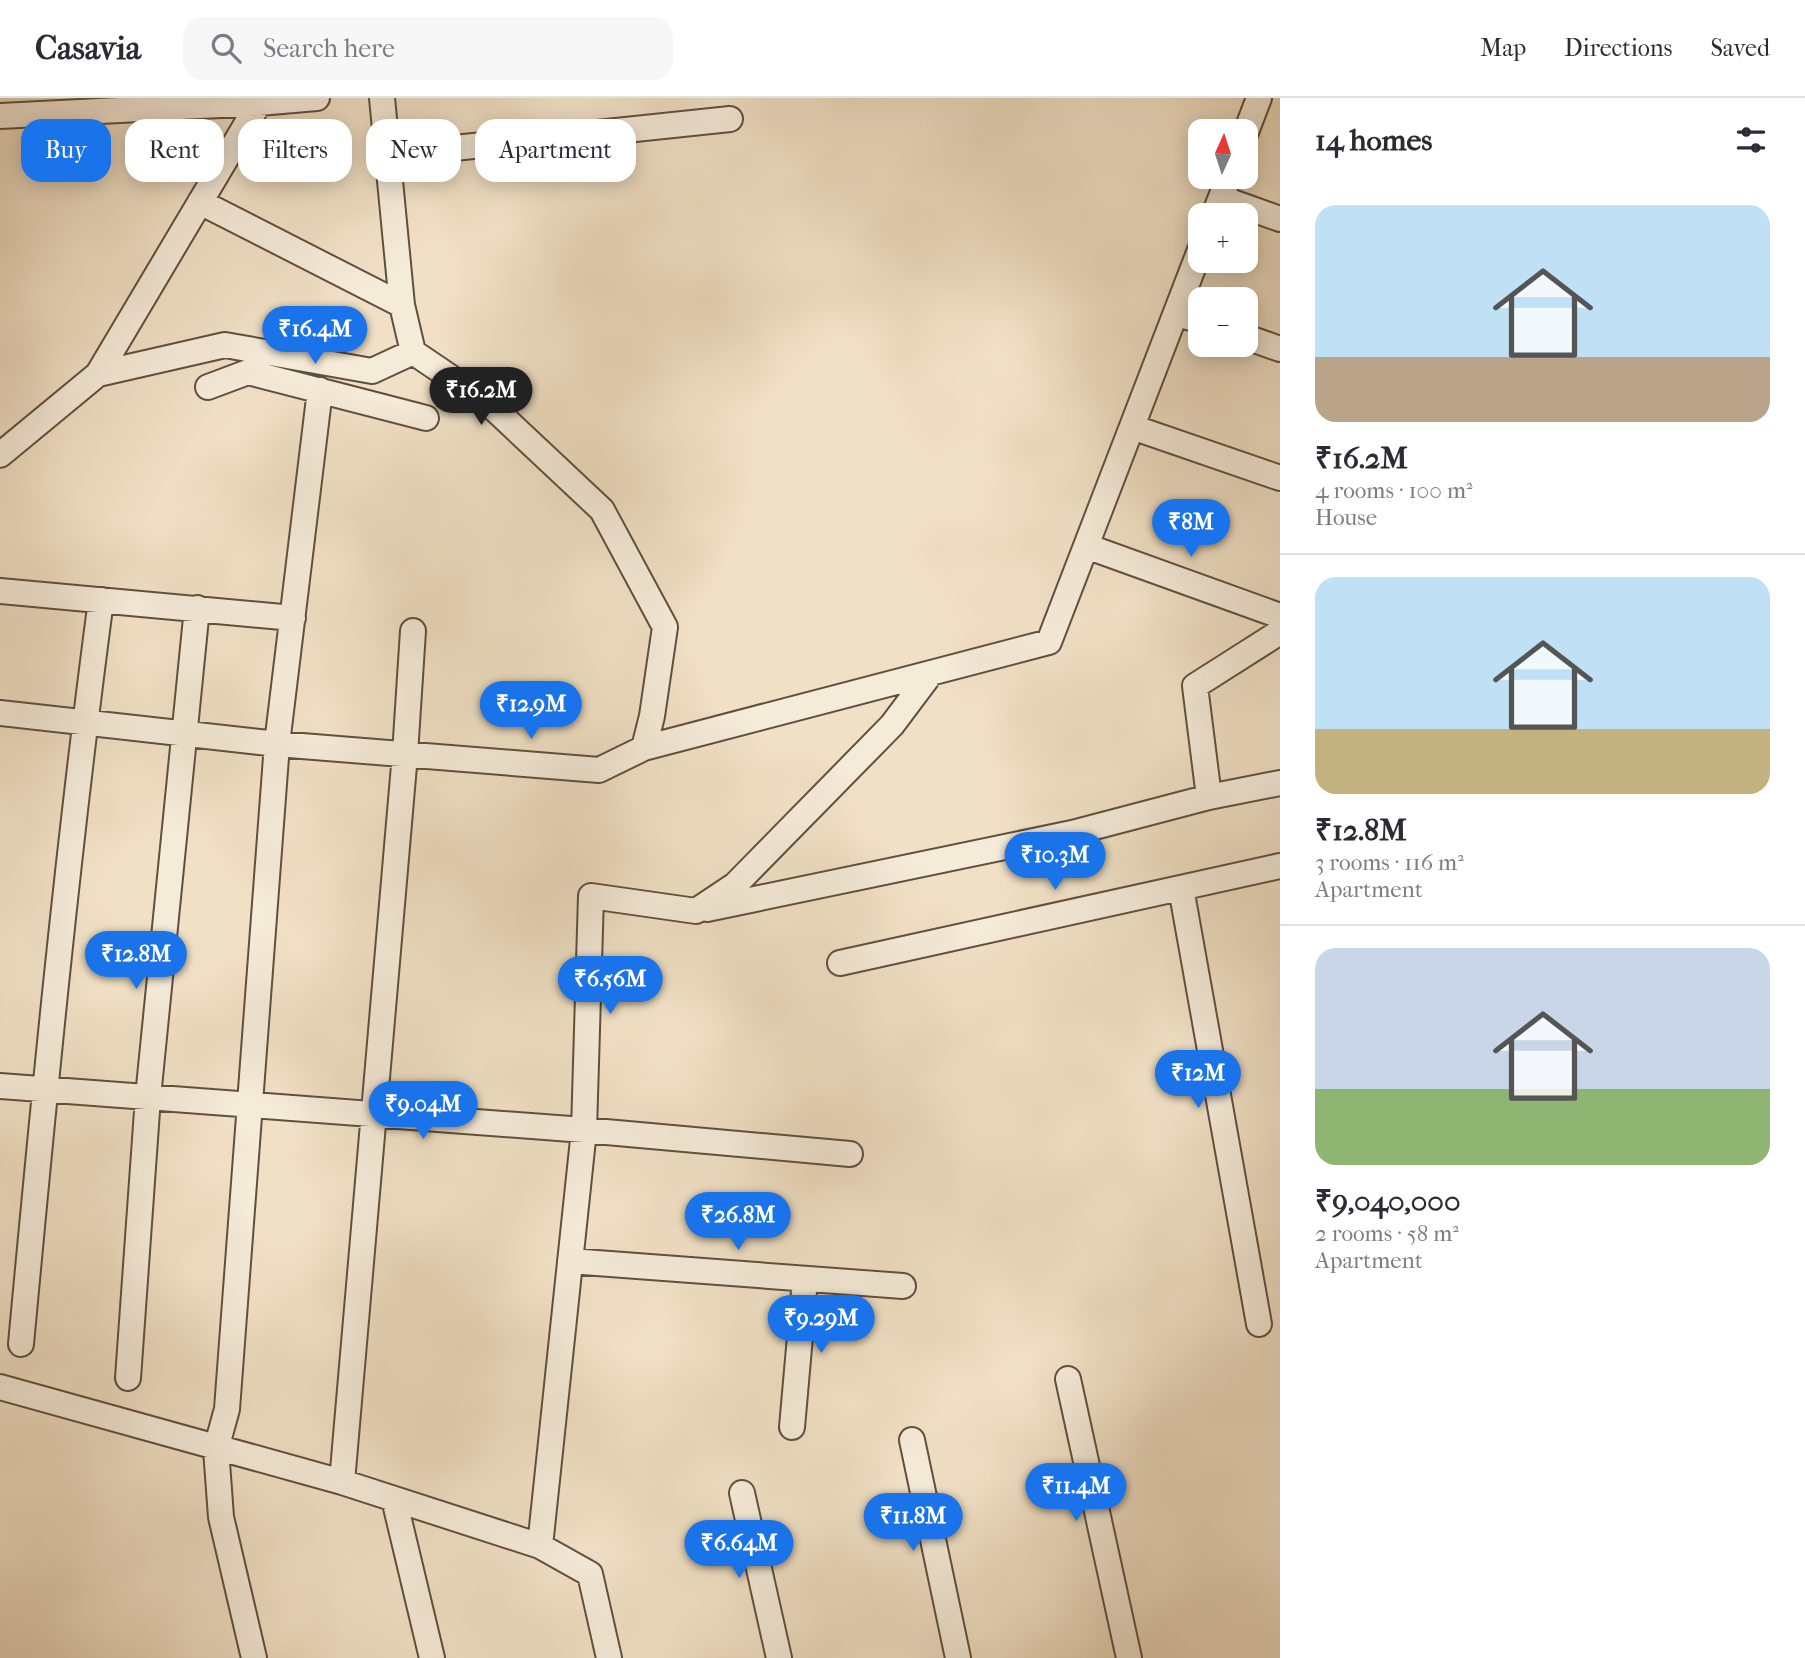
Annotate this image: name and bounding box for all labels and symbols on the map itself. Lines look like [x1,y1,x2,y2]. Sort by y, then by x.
north arrow [1188,119,1258,189]
pin: ₹16.4M [258,306,372,366]
pin: ₹16.2M [424,368,538,427]
pin: ₹8M [1157,500,1225,559]
pin: ₹12.9M [474,682,588,741]
pin: ₹10.3M [998,832,1112,892]
pin: ₹12.8M [79,932,193,991]
pin: ₹6.56M [553,956,667,1016]
pin: ₹12M [1157,1051,1239,1110]
pin: ₹9.04M [366,1082,480,1141]
pin: ₹26.8M [681,1192,795,1252]
pin: ₹9.29M [764,1296,878,1355]
pin: ₹11.4M [1019,1464,1133,1523]
pin: ₹11.8M [856,1494,970,1553]
pin: ₹6.64M [682,1520,796,1580]

